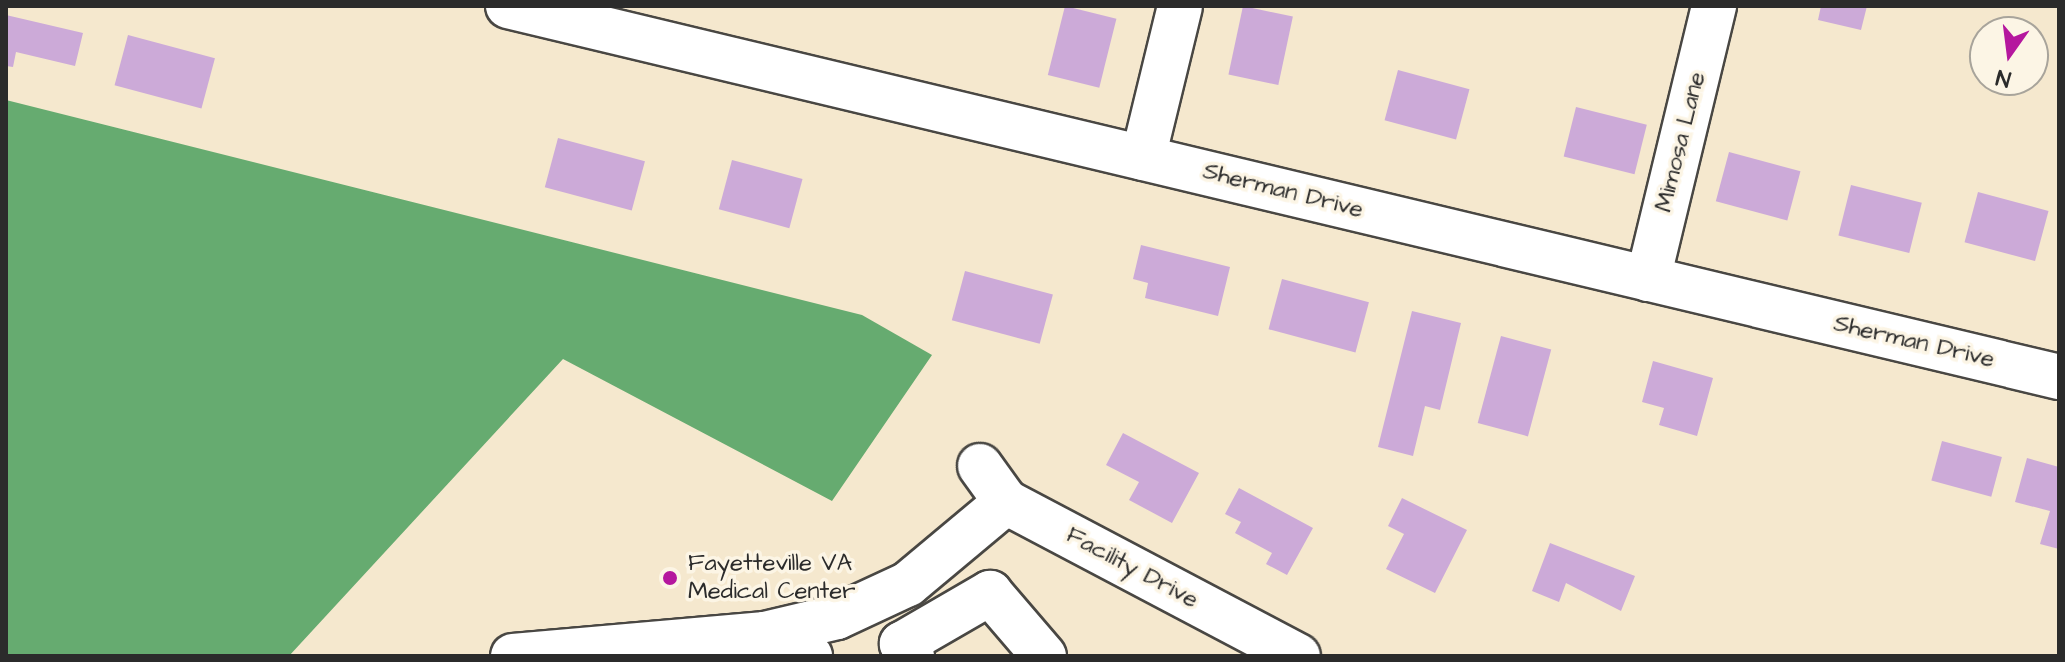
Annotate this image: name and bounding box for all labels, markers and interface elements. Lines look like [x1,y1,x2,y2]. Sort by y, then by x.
north arrow [1969,16,2049,96]
text: N [1993,61,2014,95]
street label: Mimosa Lane [1650,69,1712,215]
street label: Sherman Drive [1200,157,1366,225]
street label: Sherman Drive [1831,310,1997,374]
street label: Facility Drive [1061,521,1203,615]
place label: Fayetteville VA Medical Center [688,550,855,606]
marker: Fayetteville VA Medical Center [659,567,681,589]

